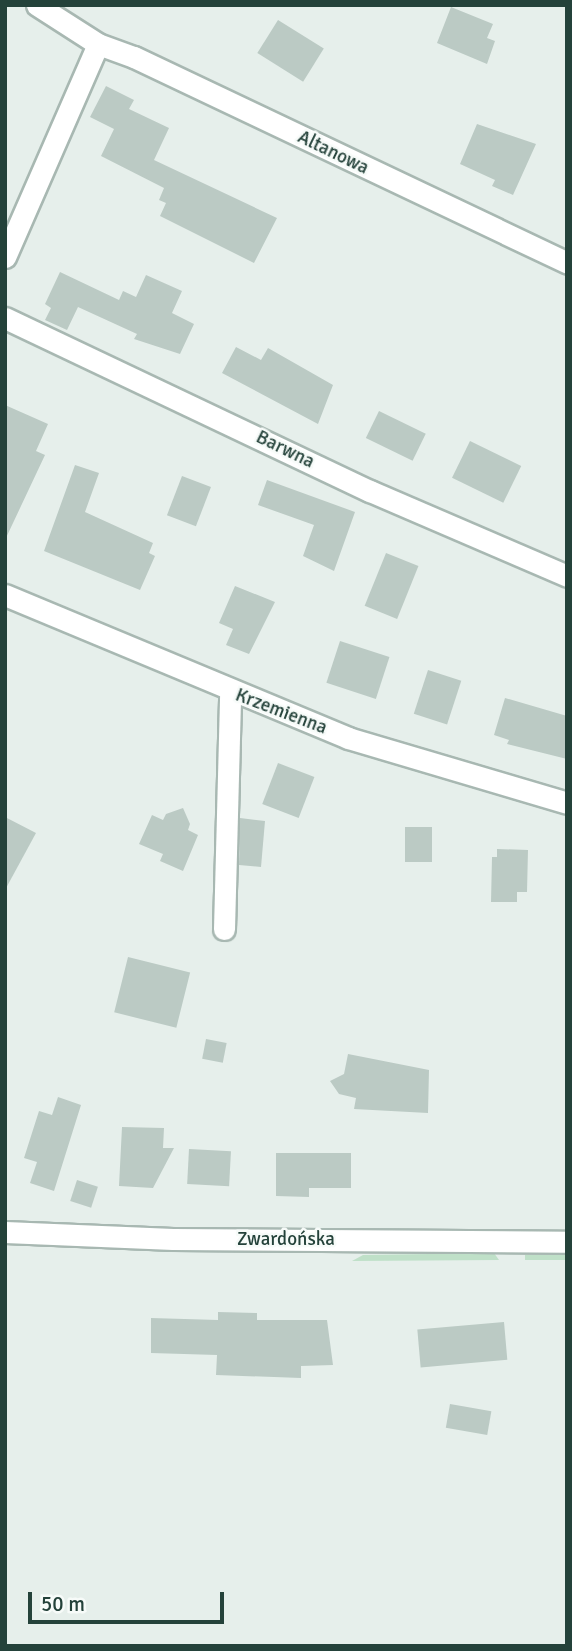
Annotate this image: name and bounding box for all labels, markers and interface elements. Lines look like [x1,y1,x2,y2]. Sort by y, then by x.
street label: Altanowa [294,126,372,180]
street label: Barwna [252,426,318,474]
street label: Krzemienna [232,684,330,740]
street label: Zwardońska [237,1229,335,1251]
scale bar [32,1578,228,1622]
text: 50 m [41,1591,85,1617]

